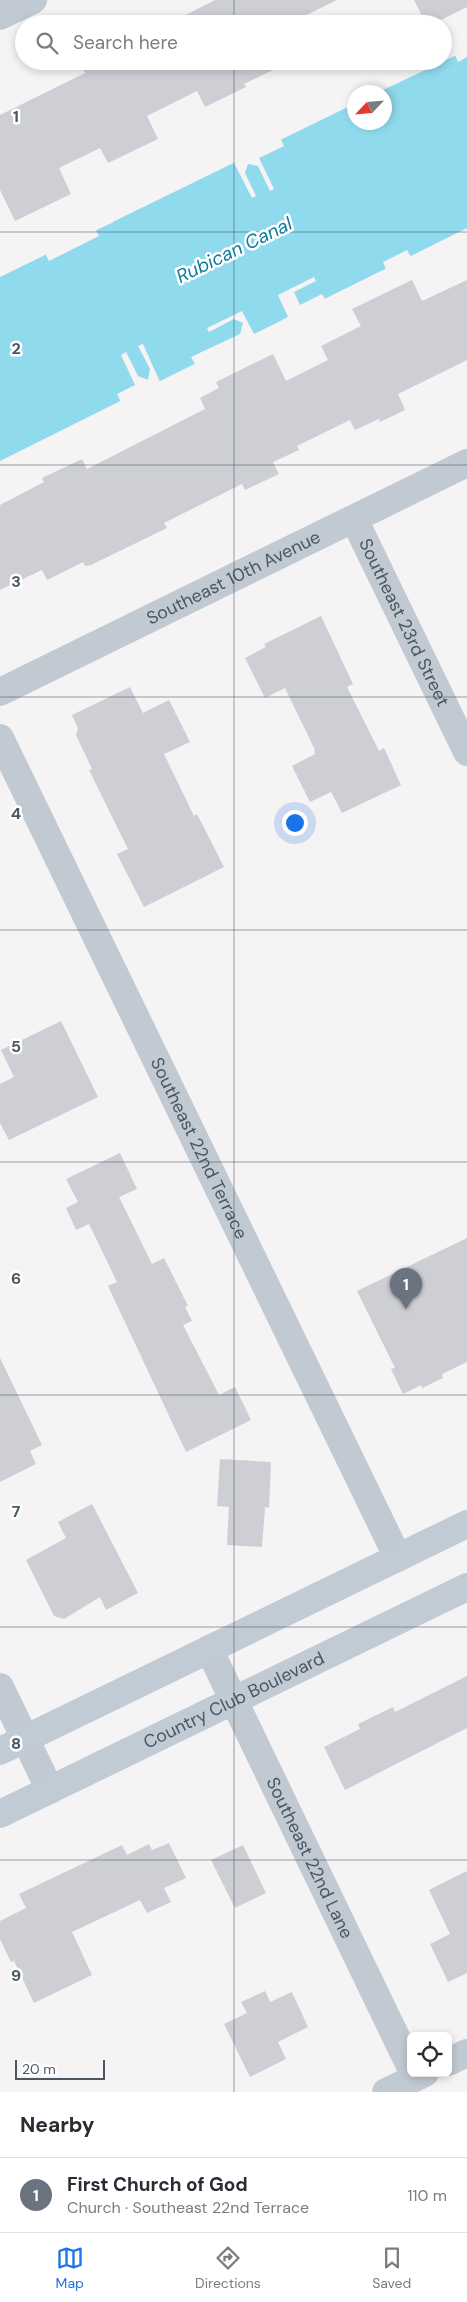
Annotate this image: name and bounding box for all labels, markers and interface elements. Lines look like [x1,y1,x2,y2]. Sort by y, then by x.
search box [15,15,452,70]
icon: search [33,29,61,57]
text: Search here [73,30,178,55]
north arrow [347,85,392,130]
text: 1 [13,106,19,127]
water label: Rubican Canal [172,211,297,289]
text: 2 [11,338,21,359]
street label: Southeast 10th Avenue [142,525,324,630]
street label: Southeast 23rd Street [353,534,455,710]
text: 3 [11,571,21,592]
text: 4 [11,803,21,824]
your location [282,810,308,836]
text: 5 [11,1036,21,1057]
street label: Southeast 22nd Terrace [145,1053,253,1243]
text: 6 [11,1268,21,1289]
pin: 1 [390,1268,422,1309]
text: 7 [12,1501,21,1522]
street label: Country Club Boulevard [139,1646,328,1754]
text: 8 [11,1733,21,1754]
street label: Southeast 22nd Lane [261,1773,359,1943]
text: 9 [11,1965,21,1986]
map controls [407,2032,452,2077]
button: locate [407,2032,452,2077]
scale bar [15,2057,105,2080]
text: 20 m [22,2060,56,2078]
text: Nearby [20,2111,94,2139]
text: First Church of God [67,2172,248,2197]
text: 1 [33,2185,39,2206]
text: 110 m [408,2185,447,2206]
text: Church · Southeast 22nd Terrace [67,2197,309,2218]
tab: Map [56,2244,84,2292]
tab: Directions [195,2244,261,2292]
tab: Saved [372,2244,411,2292]

